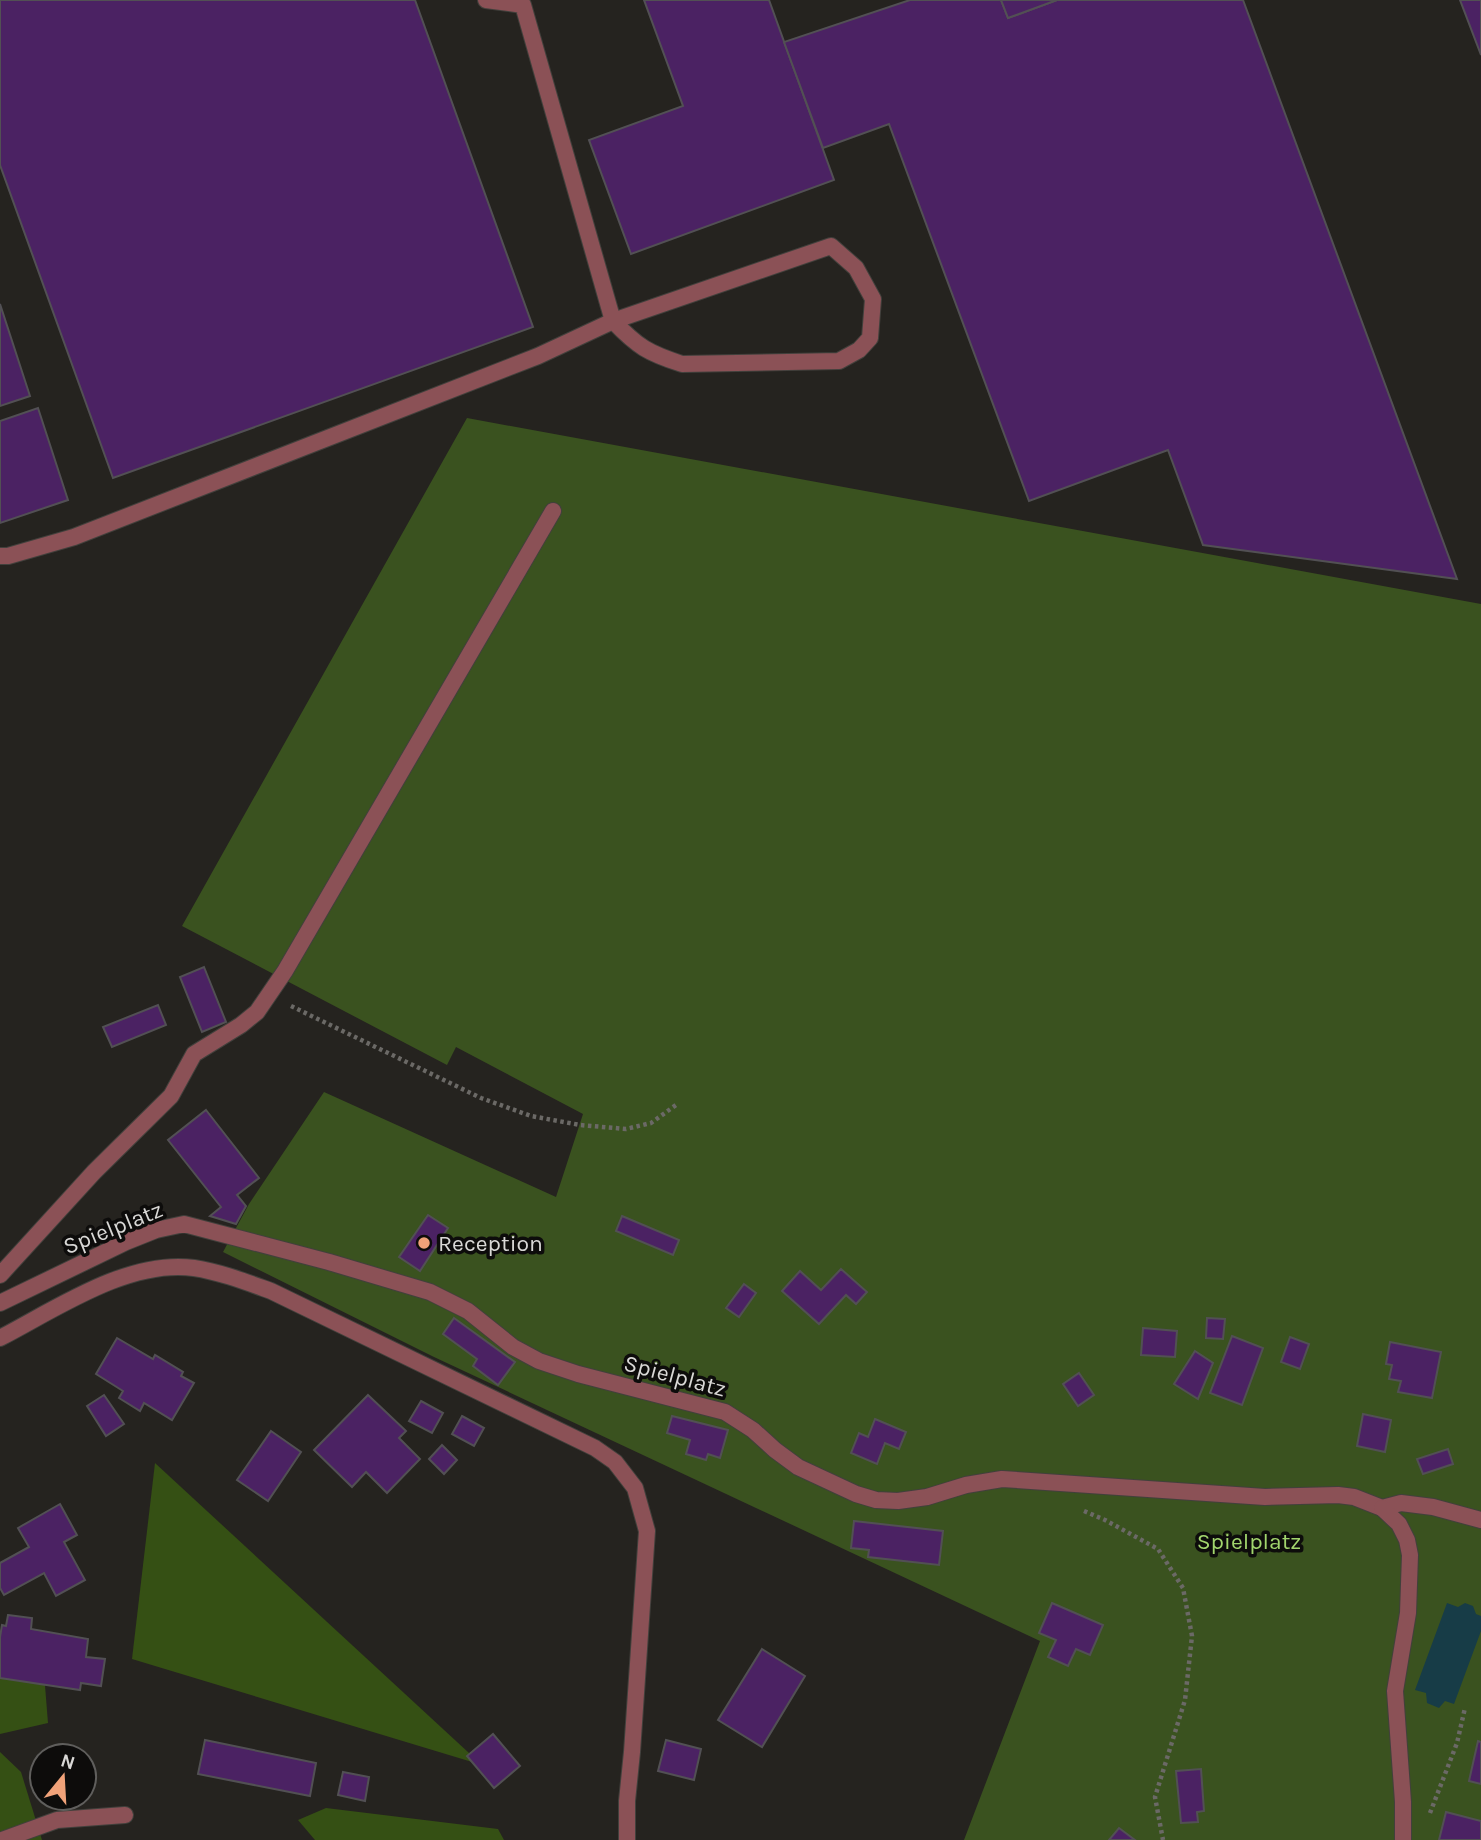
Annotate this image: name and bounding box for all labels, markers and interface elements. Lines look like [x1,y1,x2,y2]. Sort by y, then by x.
street label: Spielplatz [59,1196,167,1260]
place label: Reception [438,1230,543,1257]
marker: Reception [416,1235,432,1251]
street label: Spielplatz [621,1349,729,1403]
park label: Spielplatz [1197,1528,1301,1555]
north arrow [28,1742,98,1812]
text: N [58,1749,78,1774]

